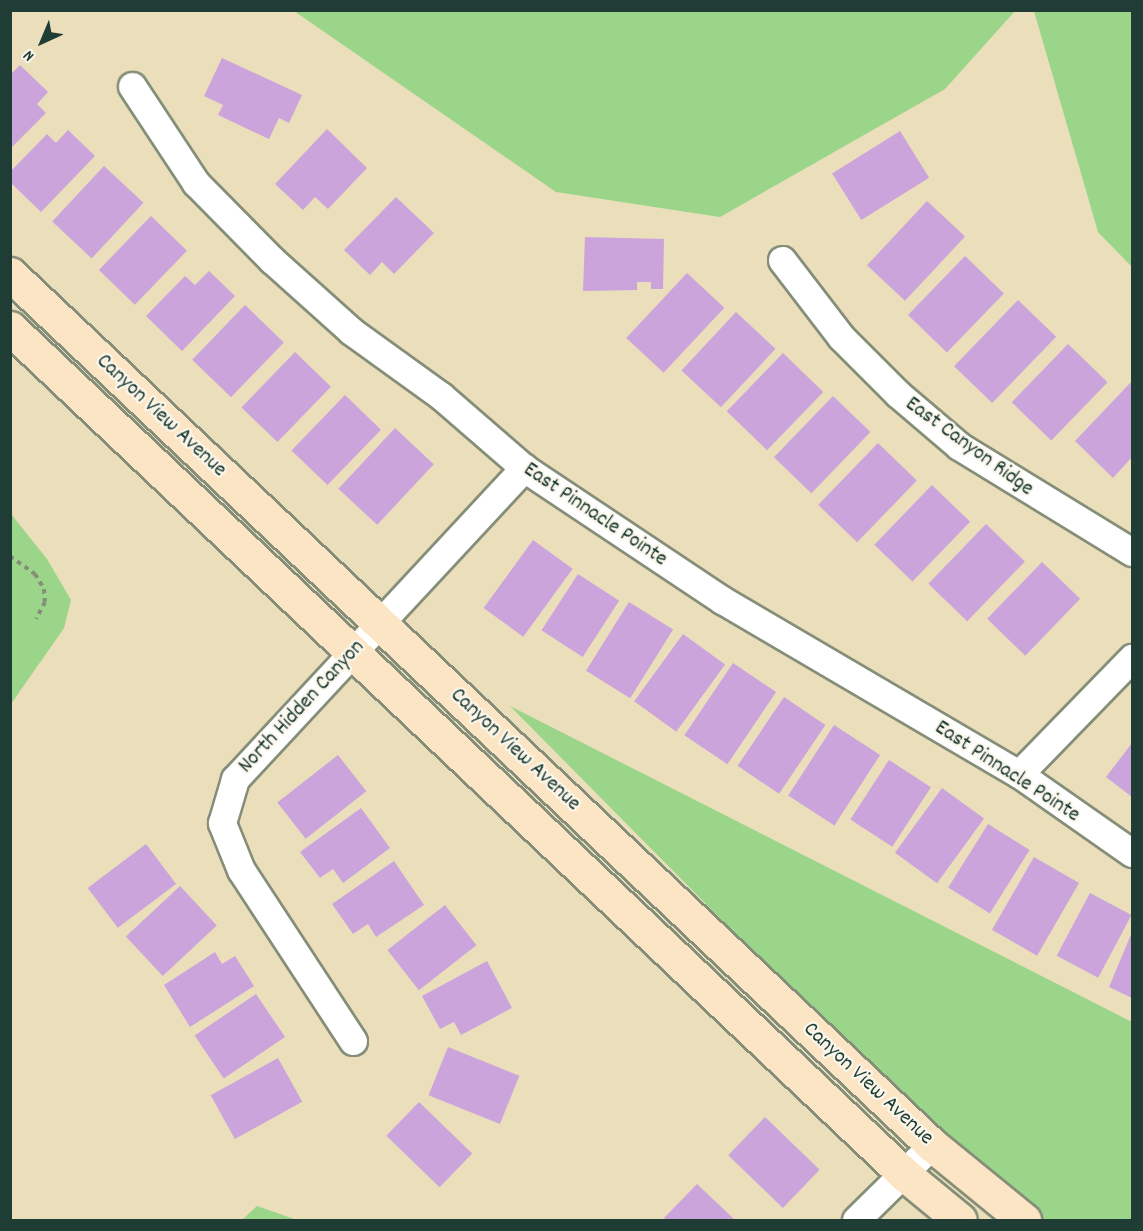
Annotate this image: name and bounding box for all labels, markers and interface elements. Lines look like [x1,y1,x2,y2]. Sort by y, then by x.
north arrow [12,12,72,72]
text: N [18,44,40,66]
street label: Canyon View Avenue [90,349,232,483]
street label: East Canyon Ridge [900,392,1038,502]
street label: East Pinnacle Pointe [518,457,672,573]
street label: North Hidden Canyon [233,635,371,779]
street label: Canyon View Avenue [444,683,586,817]
street label: East Pinnacle Pointe [929,715,1085,829]
street label: Canyon View Avenue [797,1017,939,1151]

